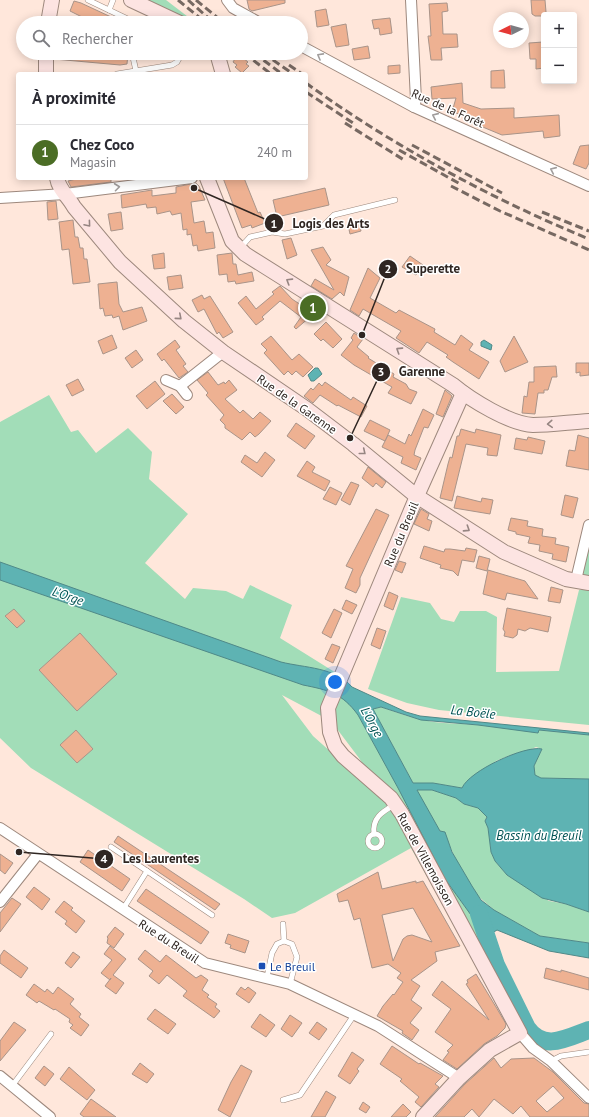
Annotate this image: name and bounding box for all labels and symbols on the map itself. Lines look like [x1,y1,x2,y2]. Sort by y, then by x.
north arrow [493,12,529,48]
one-way arrow [317,54,324,61]
street label: Rue de la Forêt [409,85,487,131]
one-way arrow [431,113,439,121]
one-way arrow [550,167,558,175]
one-way arrow [114,183,120,192]
callout: Logis des Arts [264,211,378,236]
text: Logis des Arts [292,215,370,232]
text: 1 [271,216,277,231]
one-way arrow [84,220,91,227]
callout: Superette [378,256,468,281]
text: Superette [406,260,460,277]
text: 2 [385,261,391,276]
one-way arrow [286,278,293,286]
pin: 1 [300,293,326,323]
one-way arrow [175,312,182,319]
one-way arrow [396,347,403,355]
callout: Garenne [371,359,454,384]
text: Garenne [399,363,446,380]
text: 3 [378,364,384,379]
street label: Rue de la Garenne [254,371,340,437]
one-way arrow [547,419,553,428]
one-way arrow [358,447,365,454]
street label: Rue du Breuil [381,499,422,569]
one-way arrow [463,524,470,532]
water label: L'Orge [50,583,86,609]
your location [325,672,345,692]
water label: La Boële [450,701,496,723]
water label: L'Orge [357,704,387,740]
street label: Rue de Villemoisson [394,810,458,908]
water label: Bassin du Breuil [496,827,582,844]
callout: Les Laurentes [94,846,207,871]
text: Les Laurentes [123,850,200,867]
text: 4 [101,851,108,866]
street label: Rue du Breuil [136,916,203,966]
place label: Le Breuil [270,959,316,974]
marker: Le Breuil [257,961,267,971]

